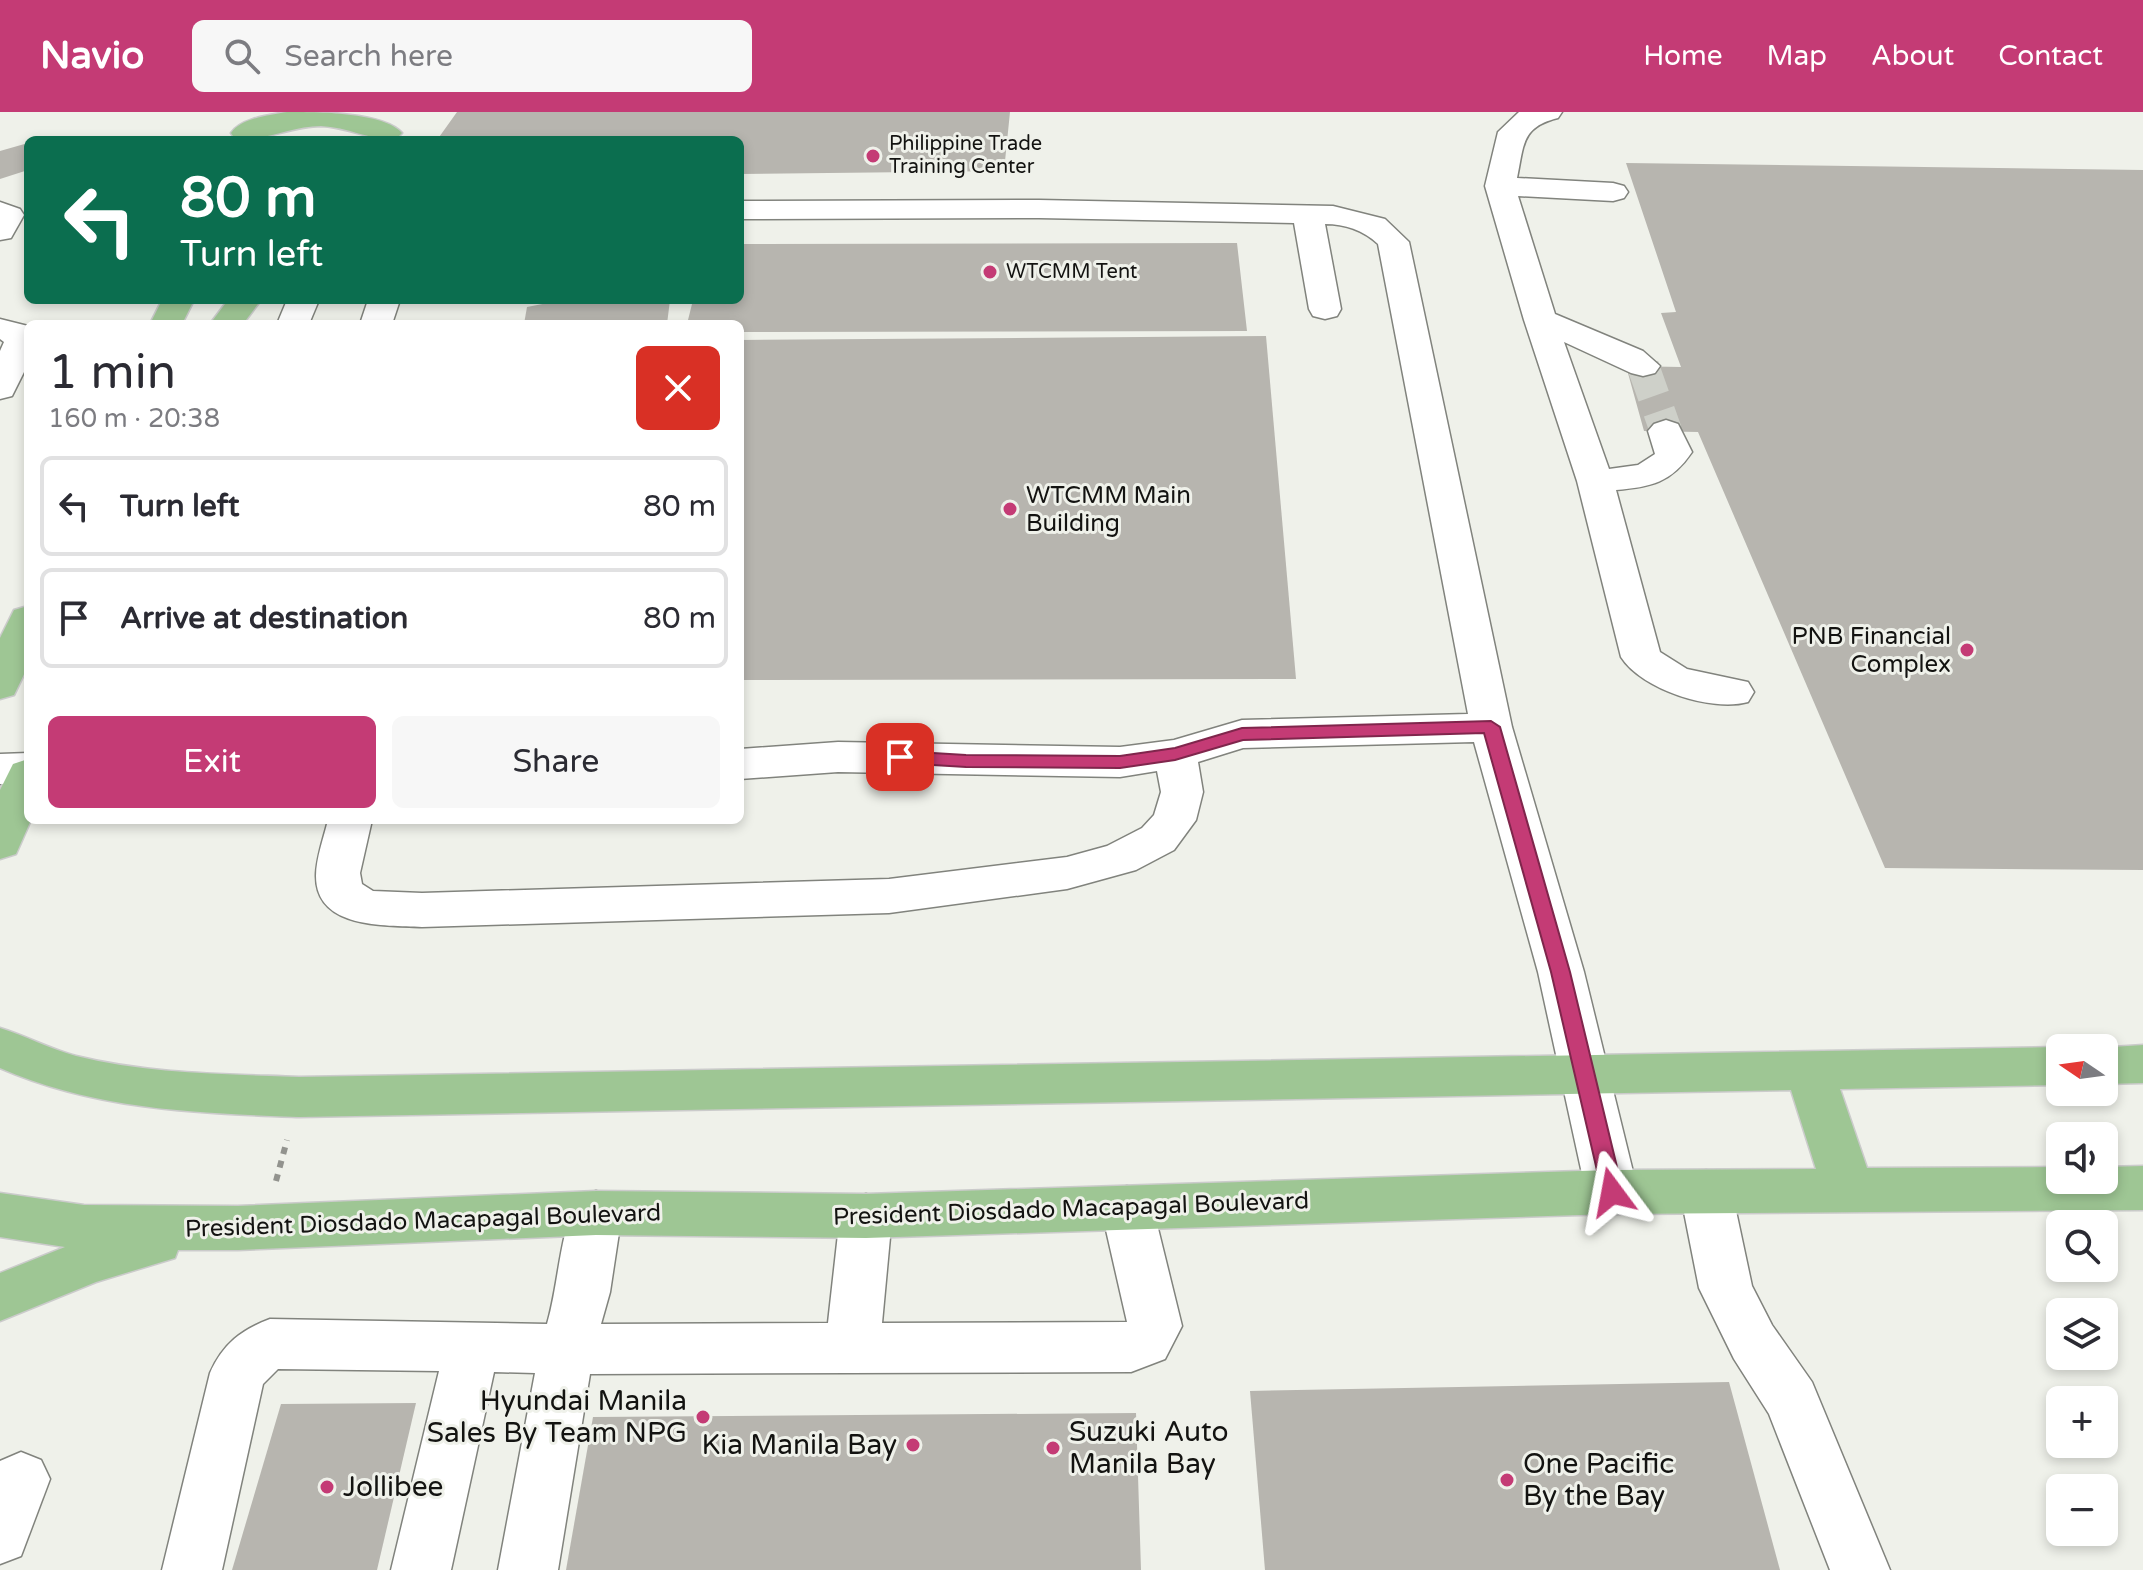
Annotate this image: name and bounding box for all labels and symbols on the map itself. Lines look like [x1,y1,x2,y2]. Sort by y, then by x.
place label: Philippine Trade Training Center [889,132,1042,179]
marker: Philippine Trade Training Center [864,147,882,165]
place label: WTCMM Tent [1006,260,1138,284]
marker: WTCMM Tent [981,263,999,281]
place label: WTCMM Main Building [1026,481,1191,538]
marker: WTCMM Main Building [1001,500,1019,518]
place label: PNB Financial Complex [1791,622,1951,679]
marker: PNB Financial Complex [1958,641,1976,659]
pin [866,723,934,791]
north arrow [2046,1034,2118,1106]
position arrow [1570,1150,1654,1234]
street label: President Diosdado Macapagal Boulevard [832,1186,1310,1232]
street label: President Diosdado Macapagal Boulevard [184,1198,662,1244]
place label: Hyundai Manila Sales By Team NPG [427,1384,687,1450]
marker: Hyundai Manila Sales By Team NPG [694,1408,712,1426]
place label: Suzuki Auto Manila Bay [1069,1415,1229,1481]
place label: Kia Manila Bay [702,1428,897,1462]
marker: Kia Manila Bay [904,1436,922,1454]
marker: Suzuki Auto Manila Bay [1044,1439,1062,1457]
place label: One Pacific By the Bay [1523,1447,1674,1513]
place label: Jollibee [343,1470,443,1504]
marker: One Pacific By the Bay [1498,1471,1516,1489]
marker: Jollibee [318,1478,336,1496]

